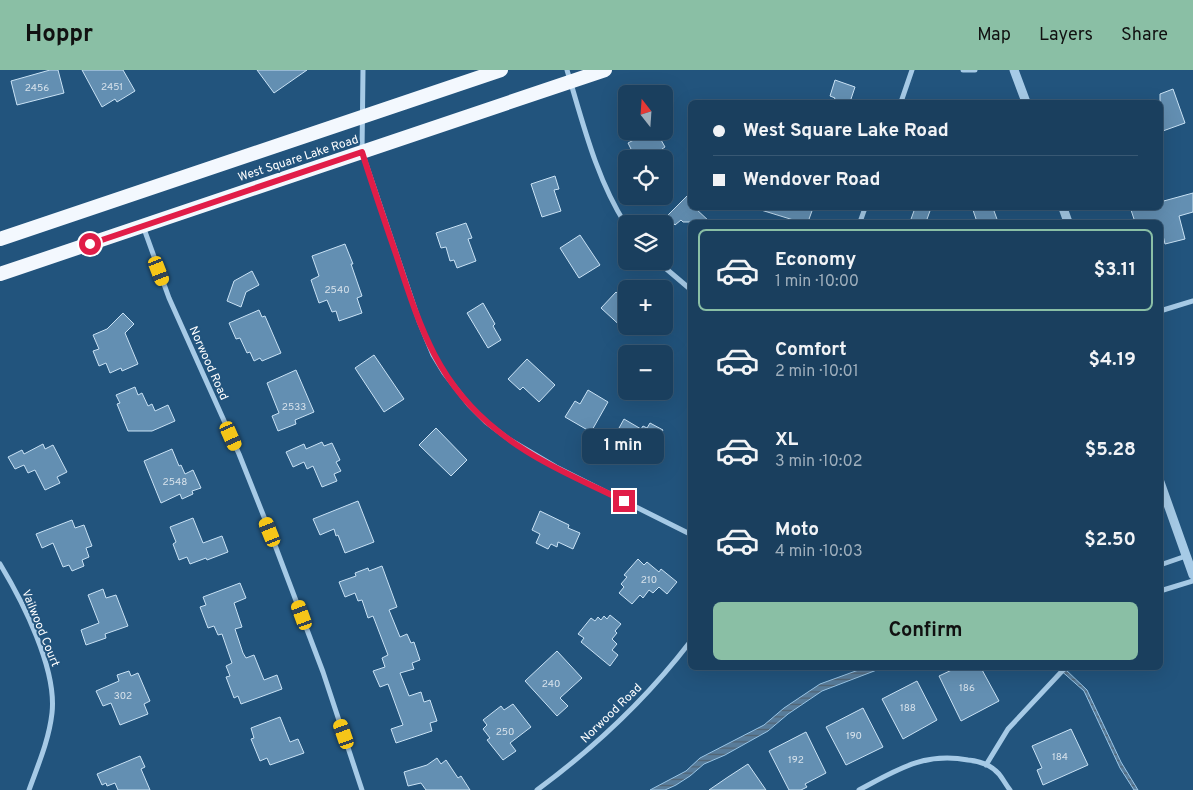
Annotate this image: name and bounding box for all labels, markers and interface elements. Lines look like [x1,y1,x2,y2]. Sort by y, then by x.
text: Hoppr [25,20,93,50]
text: Map [977,24,1011,47]
text: Layers [1039,24,1093,47]
text: Share [1121,24,1168,47]
house number: 2451 [101,81,123,94]
house number: 2456 [25,82,49,95]
north arrow [618,85,672,140]
map controls [618,85,673,400]
text: West Square Lake Road [743,119,949,143]
street label: West Square Lake Road [236,132,361,186]
button: locate [618,150,673,205]
text: Wendover Road [743,168,880,192]
button: layers [618,215,673,270]
route start [79,233,101,255]
icon: car [715,248,760,293]
text: Economy [775,248,856,272]
car [146,254,171,288]
text: $3.11 [1094,258,1136,282]
text: 1 min · 10:00 [775,272,859,292]
button: + [618,280,673,335]
house number: 2540 [324,284,350,297]
street label: Norwood Road [185,324,232,403]
icon: car [715,338,760,383]
text: Comfort [775,338,847,362]
button: − [618,345,673,400]
text: $4.19 [1088,348,1136,372]
text: 2 min · 10:01 [775,362,859,382]
house number: 2533 [282,401,306,414]
car [218,419,243,453]
callout: 1 min [583,428,665,464]
icon: car [715,428,760,473]
text: XL [775,428,798,452]
text: 1 min [604,436,642,456]
text: $5.28 [1085,438,1136,462]
text: 3 min · 10:02 [775,452,862,472]
house number: 2548 [163,476,187,489]
route end [613,490,635,512]
car [257,515,282,549]
icon: car [715,518,760,563]
text: Moto [775,518,819,542]
text: $2.50 [1084,528,1136,552]
text: 4 min · 10:03 [775,542,863,562]
house number: 210 [641,574,657,587]
street label: Vailwood Court [17,587,63,669]
car [289,598,314,632]
button: Confirm [713,602,1138,660]
house number: 240 [542,678,560,691]
street label: Norwood Road [578,680,646,747]
house number: 186 [959,682,975,695]
house number: 302 [114,690,132,703]
house number: 188 [900,702,916,715]
car [332,717,355,751]
house number: 250 [496,726,514,739]
house number: 190 [846,730,862,743]
house number: 184 [1052,751,1068,764]
house number: 192 [788,754,804,767]

